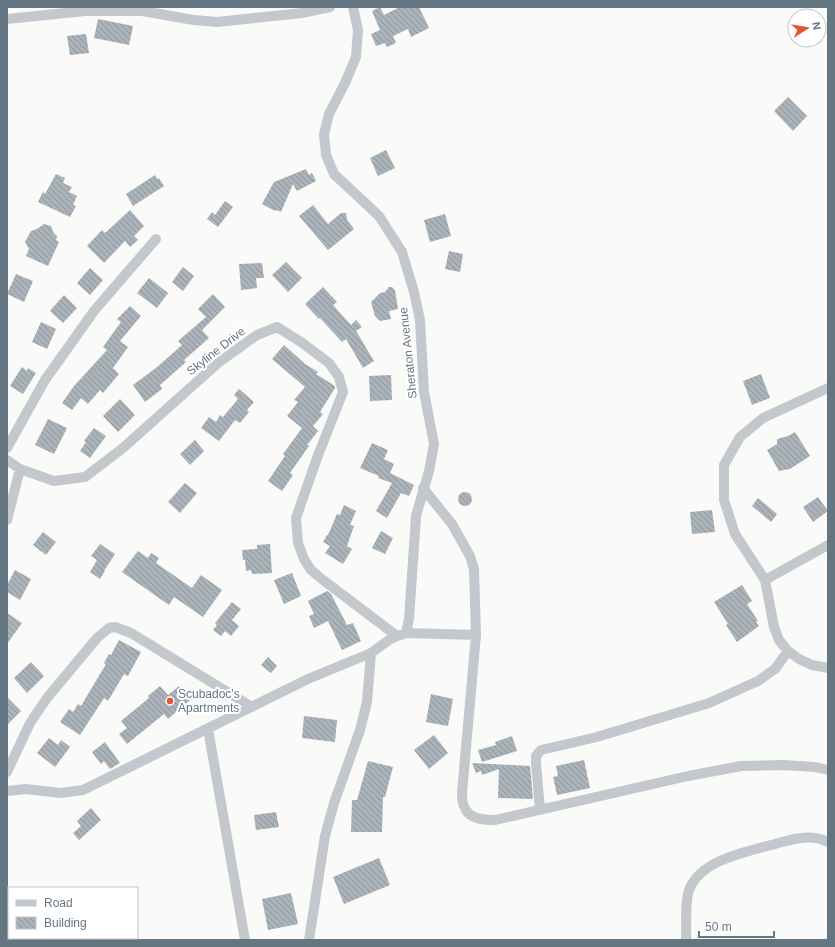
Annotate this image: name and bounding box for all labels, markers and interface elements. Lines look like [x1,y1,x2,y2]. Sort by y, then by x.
north arrow [787,8,827,48]
text: N [810,21,823,31]
street label: Sheraton Avenue [396,306,420,399]
street label: Skyline Drive [184,324,248,378]
place label: Scubadoc's Apartments [178,687,240,715]
marker: Scubadoc's Apartments [165,696,175,706]
legend [8,887,138,939]
text: Road [44,896,73,910]
scale bar [699,913,774,939]
text: Building [44,916,87,930]
text: 50 m [705,920,732,934]

